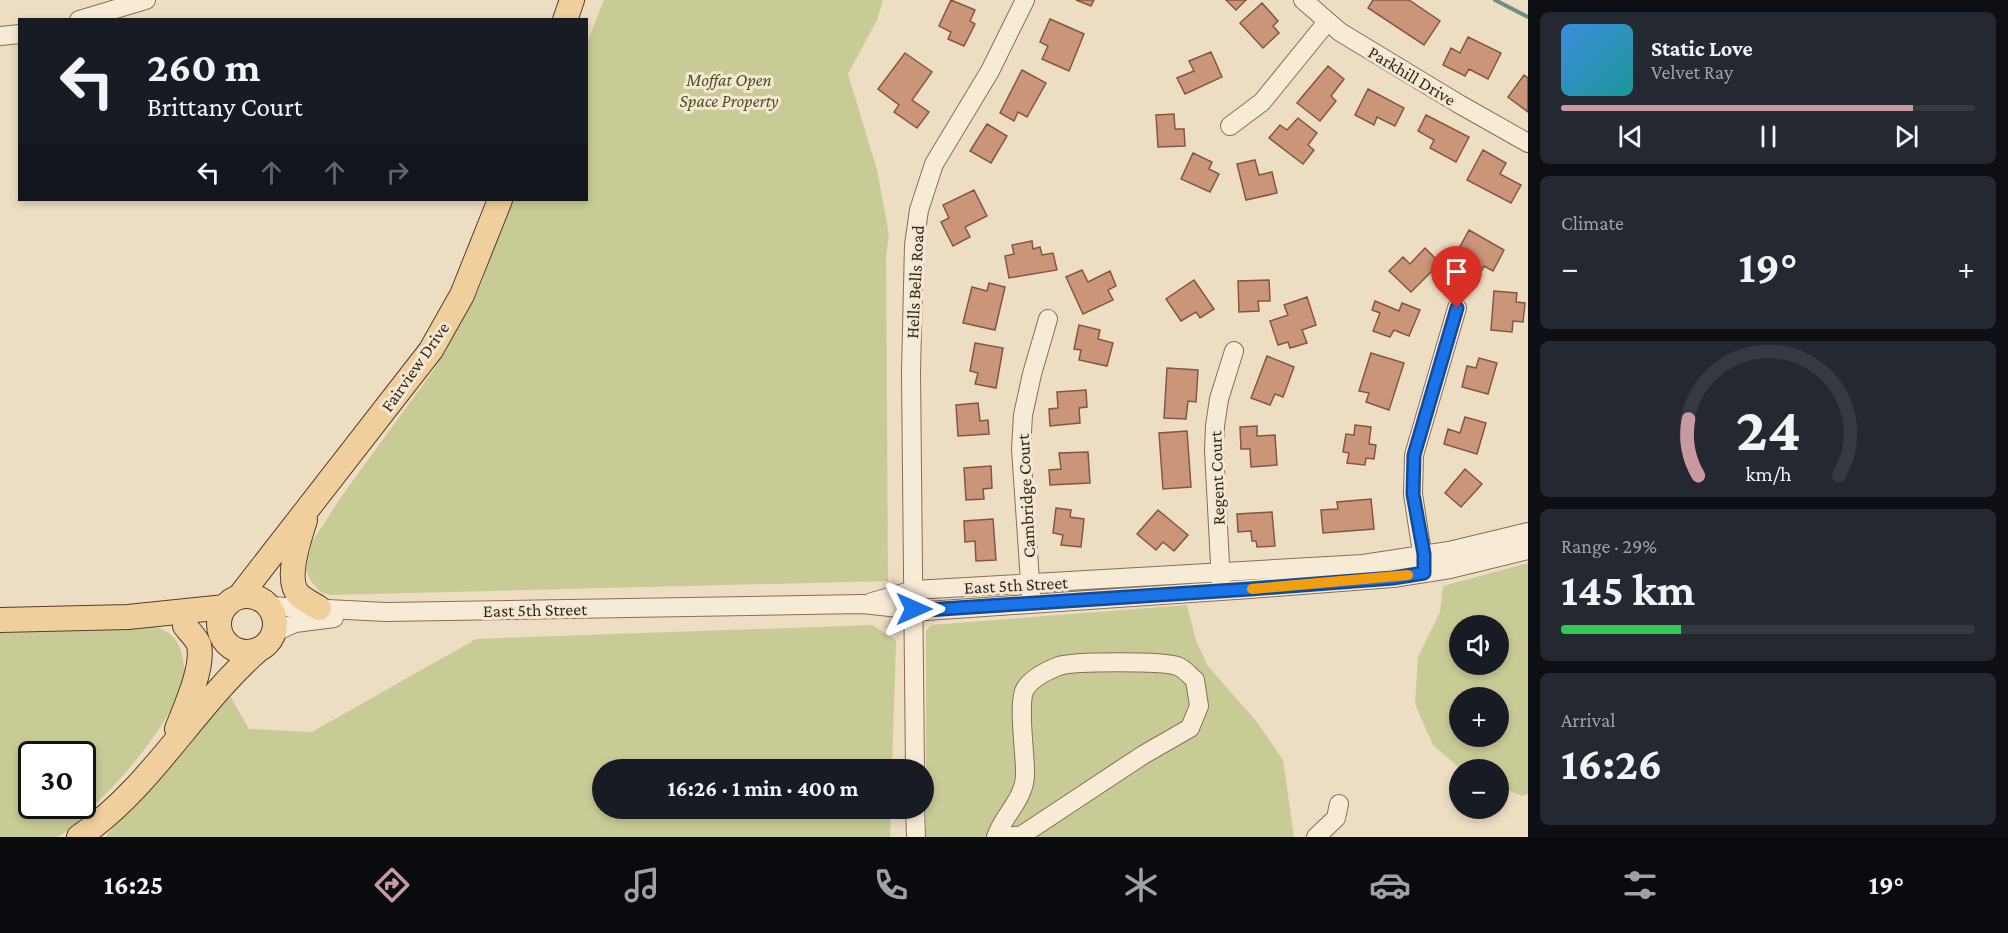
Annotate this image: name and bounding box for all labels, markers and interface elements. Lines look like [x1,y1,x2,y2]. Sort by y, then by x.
text: Static Love [1651,36,1753,61]
icon: left [48,42,126,120]
street label: Parkhill Drive [1365,42,1459,110]
text: 260 m [147,43,261,90]
text: Velvet Ray [1651,61,1733,83]
park label: Moffat Open Space Property [679,70,779,111]
text: Brittany Court [147,92,303,122]
icon: previous [1614,120,1647,153]
icon: pause [1752,120,1785,153]
icon: next [1890,120,1923,153]
icon: left [192,156,225,189]
icon: ahead [255,156,288,189]
icon: ahead [318,156,351,189]
icon: right [381,156,414,189]
text: Climate [1561,212,1624,234]
street label: Hells Bells Road [902,224,928,339]
text: 19° [1739,242,1797,292]
pin [1431,246,1482,308]
text: − [1561,249,1578,286]
text: + [1958,249,1975,286]
icon: arrive [1440,255,1473,288]
street label: Fairview Drive [377,318,453,416]
text: 24 [1735,394,1801,463]
street label: Regent Court [1205,429,1229,526]
street label: Cambridge Court [1013,432,1039,559]
text: km/h [1745,462,1792,486]
text: Range · 29% [1561,535,1657,557]
text: 145 km [1561,565,1695,615]
street label: East 5th Street [964,572,1070,598]
position arrow [882,577,946,641]
street label: East 5th Street [483,599,588,621]
map controls [1449,615,1509,819]
button: sound [1449,615,1509,675]
button: + [1449,687,1509,747]
text: Arrival [1561,709,1615,731]
text: 16:26 [1561,739,1662,789]
speed limit sign: 30 [18,741,96,819]
button: − [1449,759,1509,819]
text: 16:26 · 1 min · 400 m [668,776,858,801]
icon: directions [371,864,413,906]
icon: music [621,864,663,906]
icon: phone [870,864,912,906]
icon: climate [1120,864,1162,906]
icon: car [1369,864,1411,906]
icon: filters [1619,864,1661,906]
text: 16:25 [104,870,163,900]
text: 19° [1869,870,1904,900]

